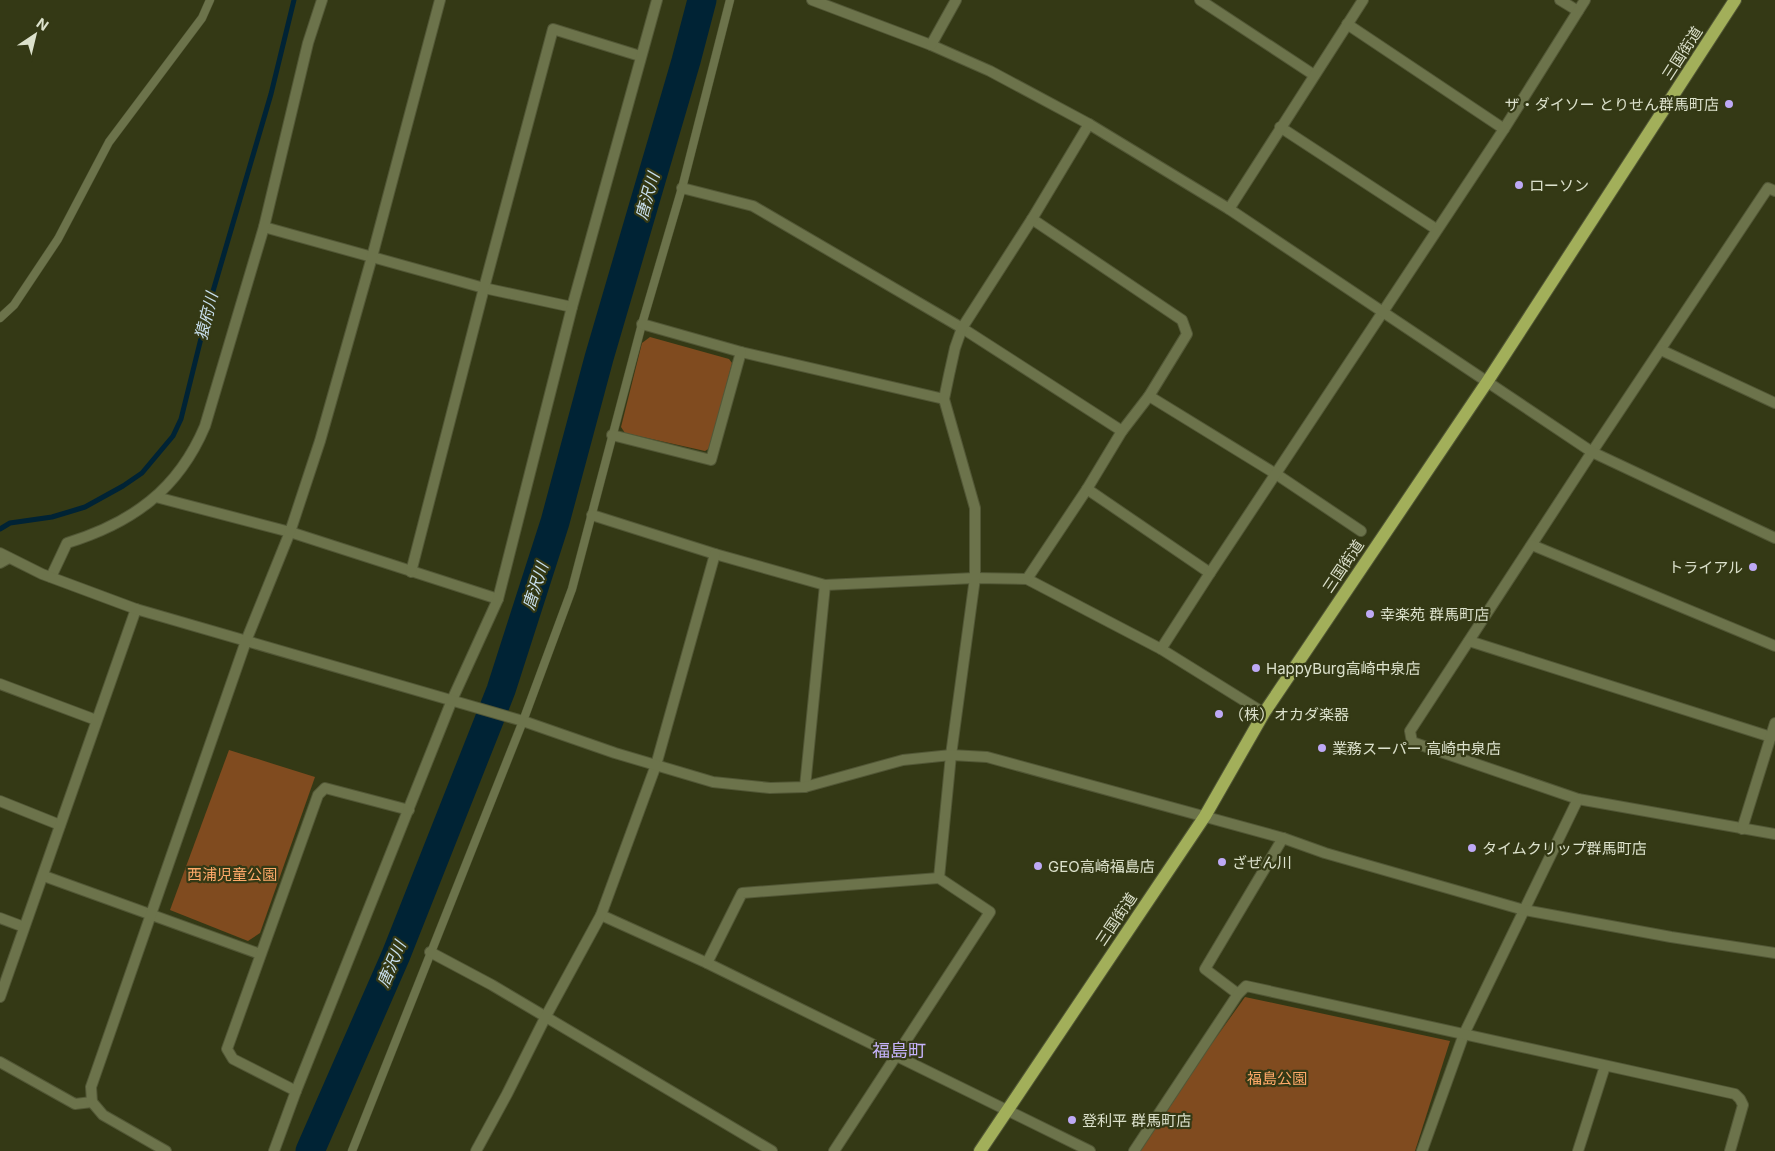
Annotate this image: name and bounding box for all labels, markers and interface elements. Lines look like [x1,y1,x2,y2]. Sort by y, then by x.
north arrow [10,10,60,60]
text: N [33,14,52,34]
street label: 三国街道 [1658,23,1706,83]
place label: ザ・ダイソー とりせん群馬町店 [1505,95,1719,114]
marker: ザ・ダイソー とりせん群馬町店 [1723,98,1735,110]
water label: 唐沢川 [631,168,664,222]
place label: ローソン [1529,176,1589,195]
marker: ローソン [1513,179,1525,191]
water label: 猿府川 [190,288,222,342]
street label: 三国街道 [1318,536,1368,596]
water label: 唐沢川 [518,558,553,612]
place label: トライアル [1668,558,1743,577]
marker: トライアル [1747,561,1759,573]
place label: 幸楽苑 群馬町店 [1380,605,1489,624]
marker: 幸楽苑 群馬町店 [1364,608,1376,620]
place label: HappyBurg高崎中泉店 [1266,659,1420,678]
marker: HappyBurg高崎中泉店 [1250,662,1262,674]
place label: （株）オカダ楽器 [1229,705,1349,724]
marker: （株）オカダ楽器 [1213,708,1225,720]
place label: 業務スーパー 高崎中泉店 [1332,739,1501,758]
marker: 業務スーパー 高崎中泉店 [1316,742,1328,754]
place label: タイムクリップ群馬町店 [1482,839,1647,858]
marker: タイムクリップ群馬町店 [1466,842,1478,854]
place label: ざぜん川 [1232,853,1292,872]
marker: ざぜん川 [1216,856,1228,868]
place label: GEO高崎福島店 [1048,857,1155,876]
marker: GEO高崎福島店 [1032,860,1044,872]
park label: 西浦児童公園 [187,865,277,884]
street label: 三国街道 [1091,889,1141,949]
water label: 唐沢川 [372,936,410,990]
district label: 福島町 [872,1040,926,1061]
park label: 福島公園 [1247,1069,1307,1088]
place label: 登利平 群馬町店 [1082,1111,1191,1130]
marker: 登利平 群馬町店 [1066,1114,1078,1126]

